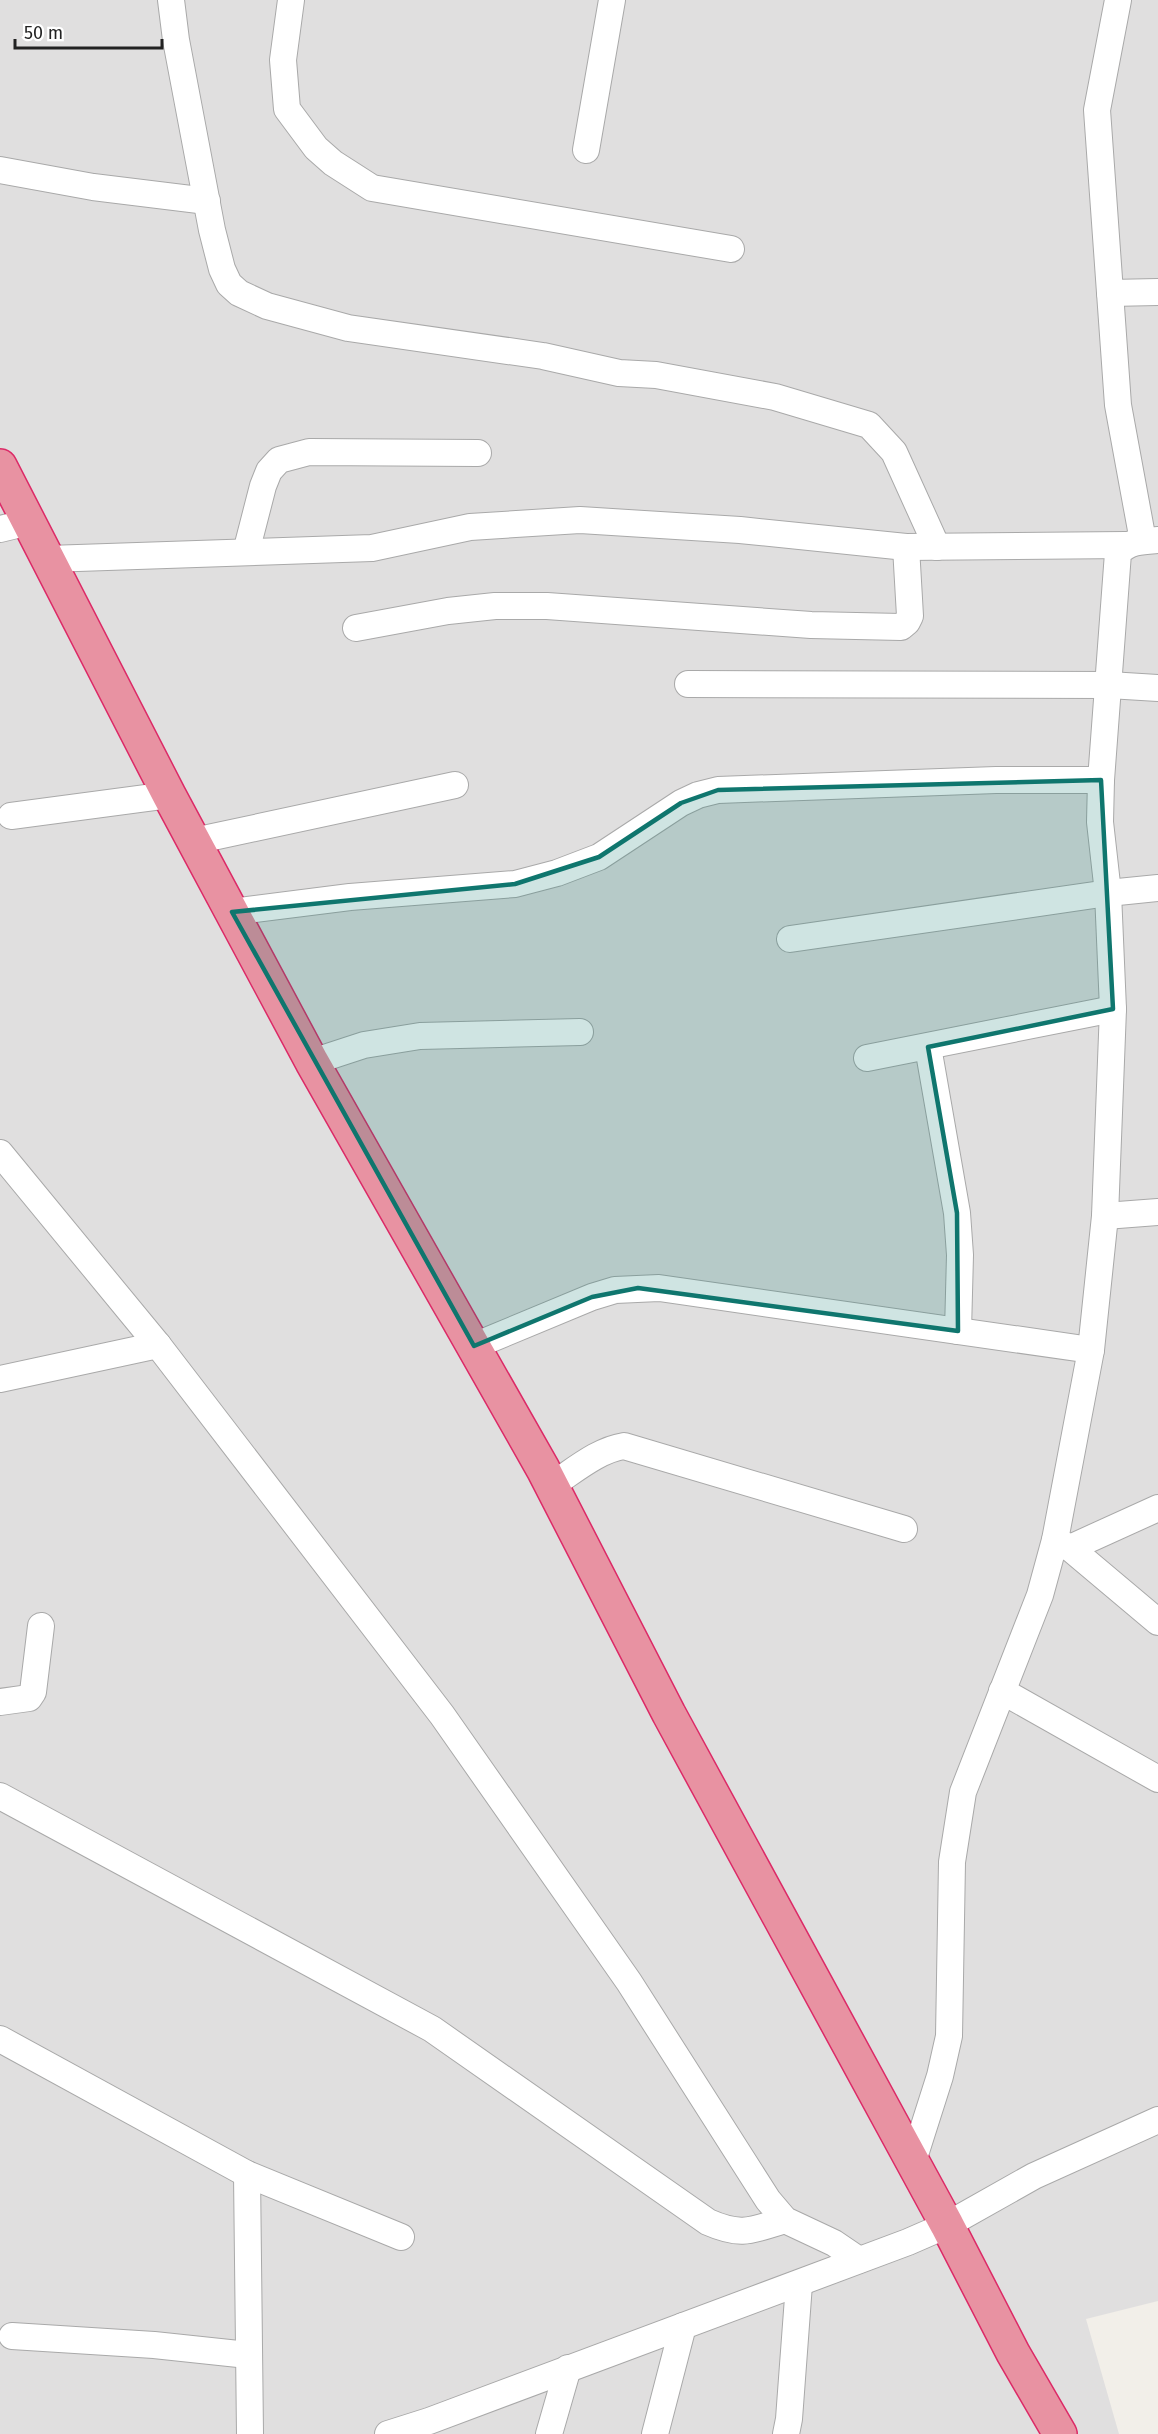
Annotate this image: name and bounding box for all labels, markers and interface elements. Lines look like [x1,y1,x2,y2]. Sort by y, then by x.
scale bar [15,12,162,50]
text: 50 m [24,22,63,44]

